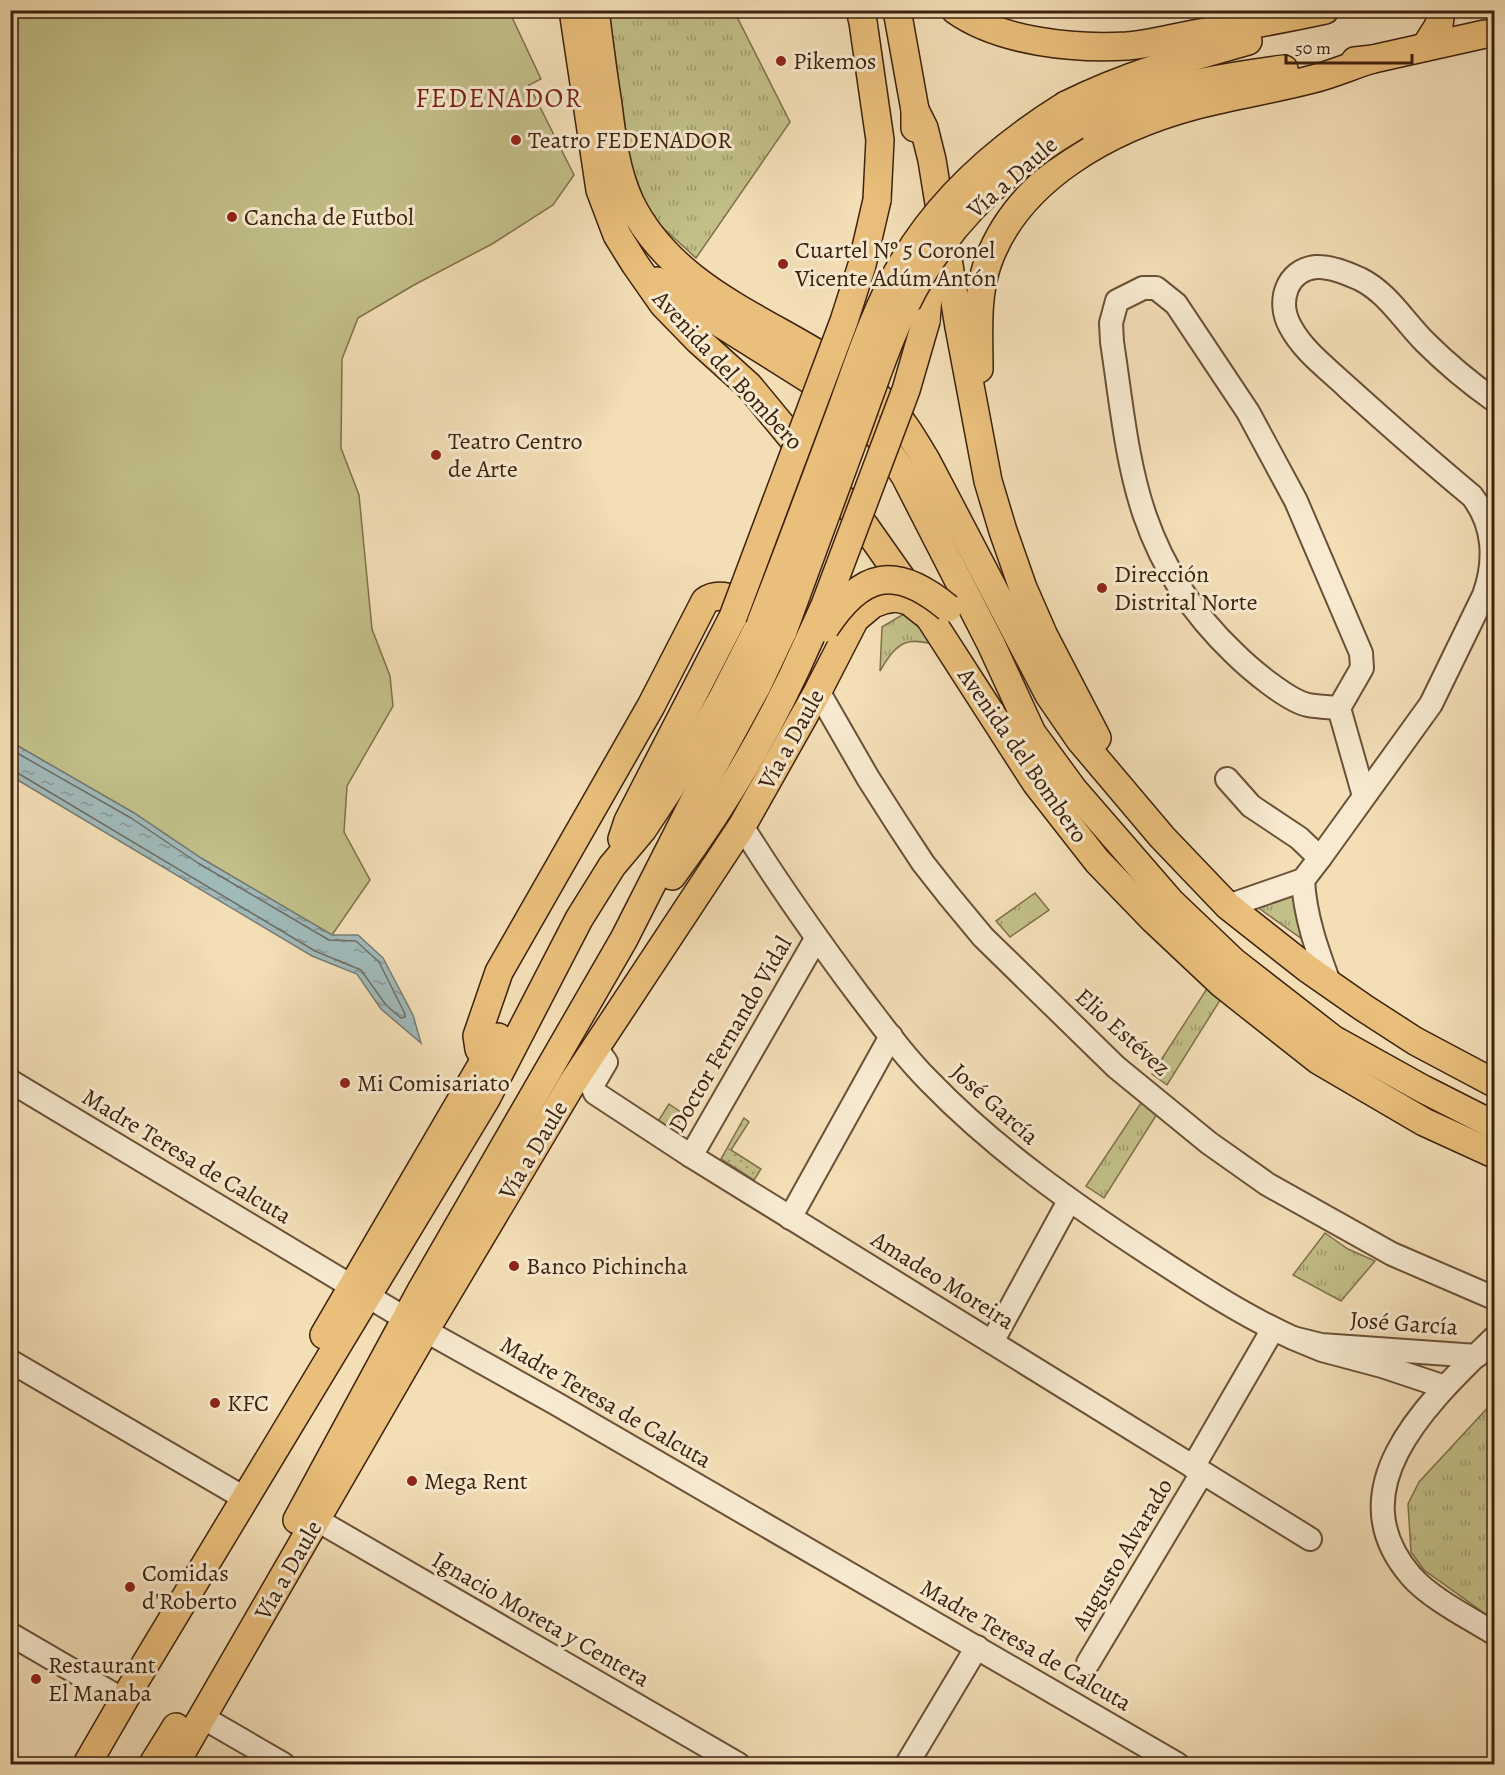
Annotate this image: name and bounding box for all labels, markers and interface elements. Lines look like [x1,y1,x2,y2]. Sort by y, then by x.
scale bar [1286,27,1412,65]
text: 50 m [1295,36,1331,60]
place label: Pikemos [793,45,877,77]
marker: Pikemos [774,54,788,68]
district label: FEDENADOR [415,80,583,116]
place label: Teatro FEDENADOR [528,124,732,156]
street label: Vía a Daule [959,129,1064,226]
marker: Teatro FEDENADOR [509,133,523,147]
place label: Cancha de Futbol [244,201,414,233]
marker: Cancha de Futbol [225,210,239,224]
place label: Cuartel Nº 5 Coronel Vicente Adúm Antón [794,234,997,294]
marker: Cuartel Nº 5 Coronel Vicente Adúm Antón [776,257,790,271]
street label: Avenida del Bombero [645,283,810,457]
place label: Teatro Centro de Arte [448,425,582,485]
marker: Teatro Centro de Arte [429,448,443,462]
place label: Dirección Distrital Norte [1114,558,1257,618]
marker: Dirección Distrital Norte [1095,581,1109,595]
street label: Avenida del Bombero [950,660,1096,849]
street label: Vía a Daule [750,683,832,796]
street label: Doctor Fernando Vidal [661,930,799,1138]
street label: Elio Estévez [1068,981,1178,1083]
street label: José García [944,1056,1046,1153]
place label: Mi Comisariato [357,1067,510,1099]
marker: Mi Comisariato [338,1076,352,1090]
street label: Madre Teresa de Calcuta [76,1081,298,1232]
street label: Vía a Daule [490,1095,575,1206]
street label: Amadeo Moreira [864,1223,1021,1337]
place label: Banco Pichincha [526,1250,689,1282]
marker: Banco Pichincha [507,1259,521,1273]
street label: José García [1349,1303,1460,1343]
street label: Madre Teresa de Calcuta [494,1328,718,1476]
place label: KFC [227,1387,269,1419]
marker: KFC [208,1396,222,1410]
place label: Mega Rent [424,1465,528,1497]
street label: Augusto Alvarado [1064,1472,1180,1637]
marker: Mega Rent [405,1474,419,1488]
street label: Vía a Daule [246,1514,329,1626]
street label: Ignacio Moreta y Centera [426,1544,656,1695]
place label: Comidas d'Roberto [142,1557,237,1617]
street label: Madre Teresa de Calcuta [914,1571,1138,1719]
marker: Comidas d'Roberto [123,1580,137,1594]
place label: Restaurant El Manaba [48,1649,156,1709]
marker: Restaurant El Manaba [29,1672,43,1686]

